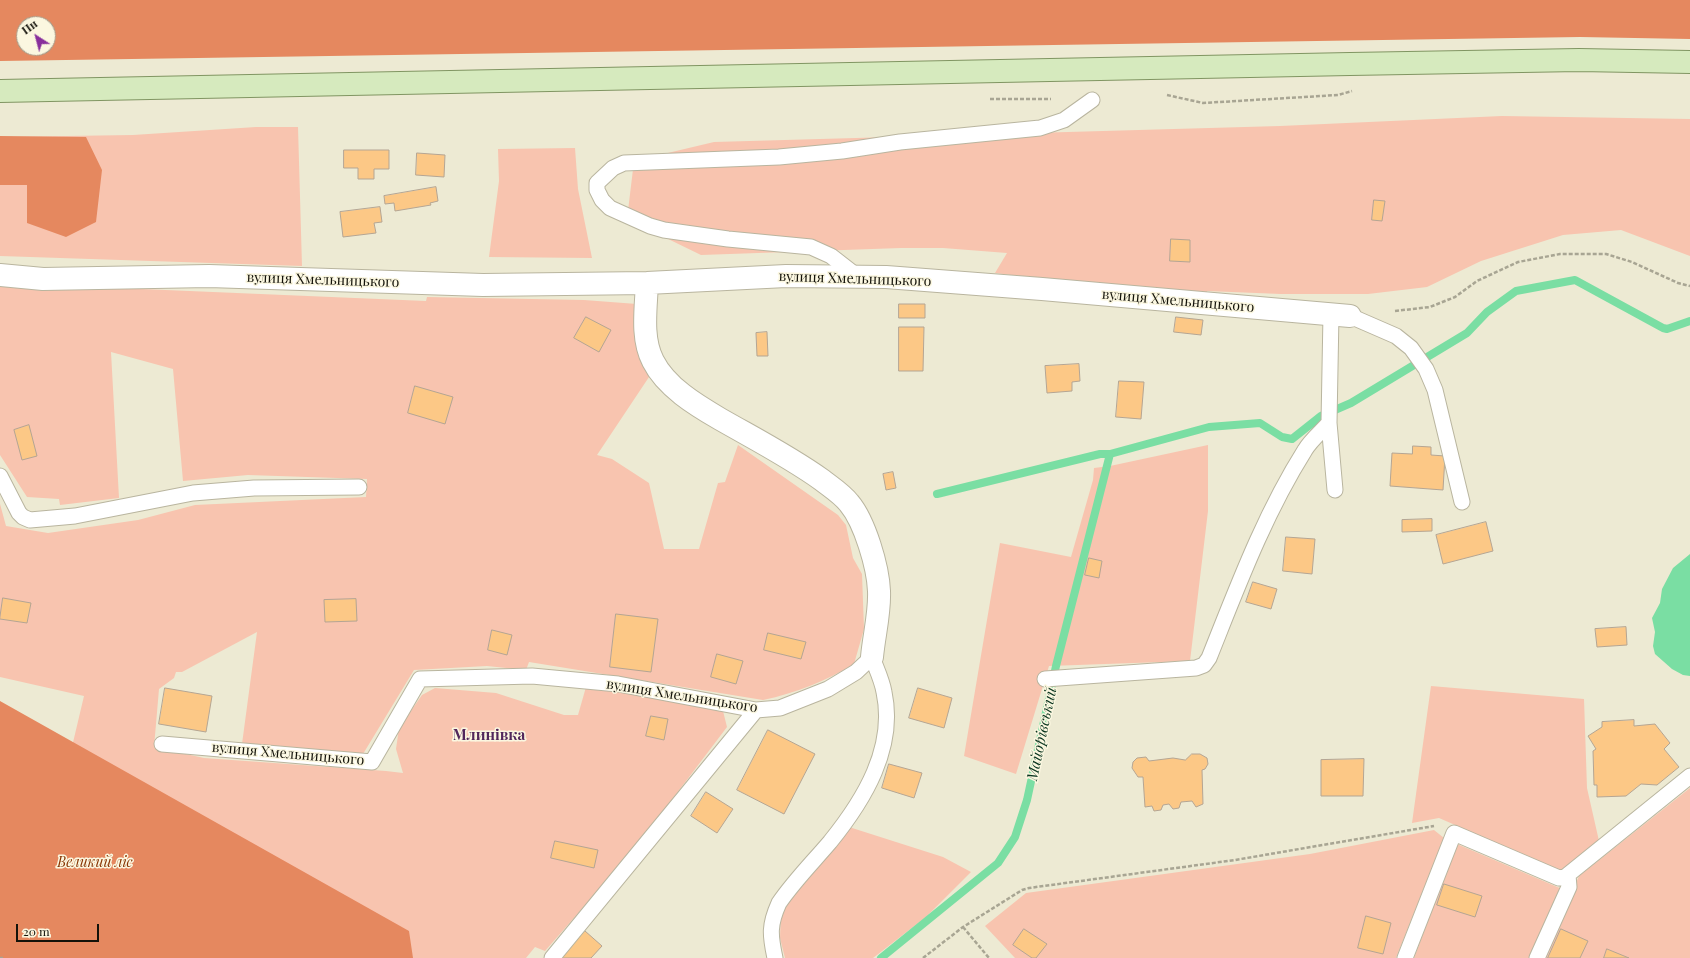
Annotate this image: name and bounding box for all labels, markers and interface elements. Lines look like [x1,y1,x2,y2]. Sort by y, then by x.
north arrow [16,16,56,56]
text: Пн [18,16,40,37]
street label: вулиця Хмельницького [778,268,932,290]
street label: вулиця Хмельницького [246,269,400,291]
street label: вулиця Хмельницького [1101,286,1255,316]
street label: вулиця Хмельницького [605,676,759,716]
water label: Майорівський [1023,686,1061,782]
district label: Млинівка [453,726,525,744]
street label: вулиця Хмельницького [211,739,365,769]
park label: Великий ліс [57,855,133,871]
scale bar [18,916,101,942]
text: 20 m [23,923,50,939]

